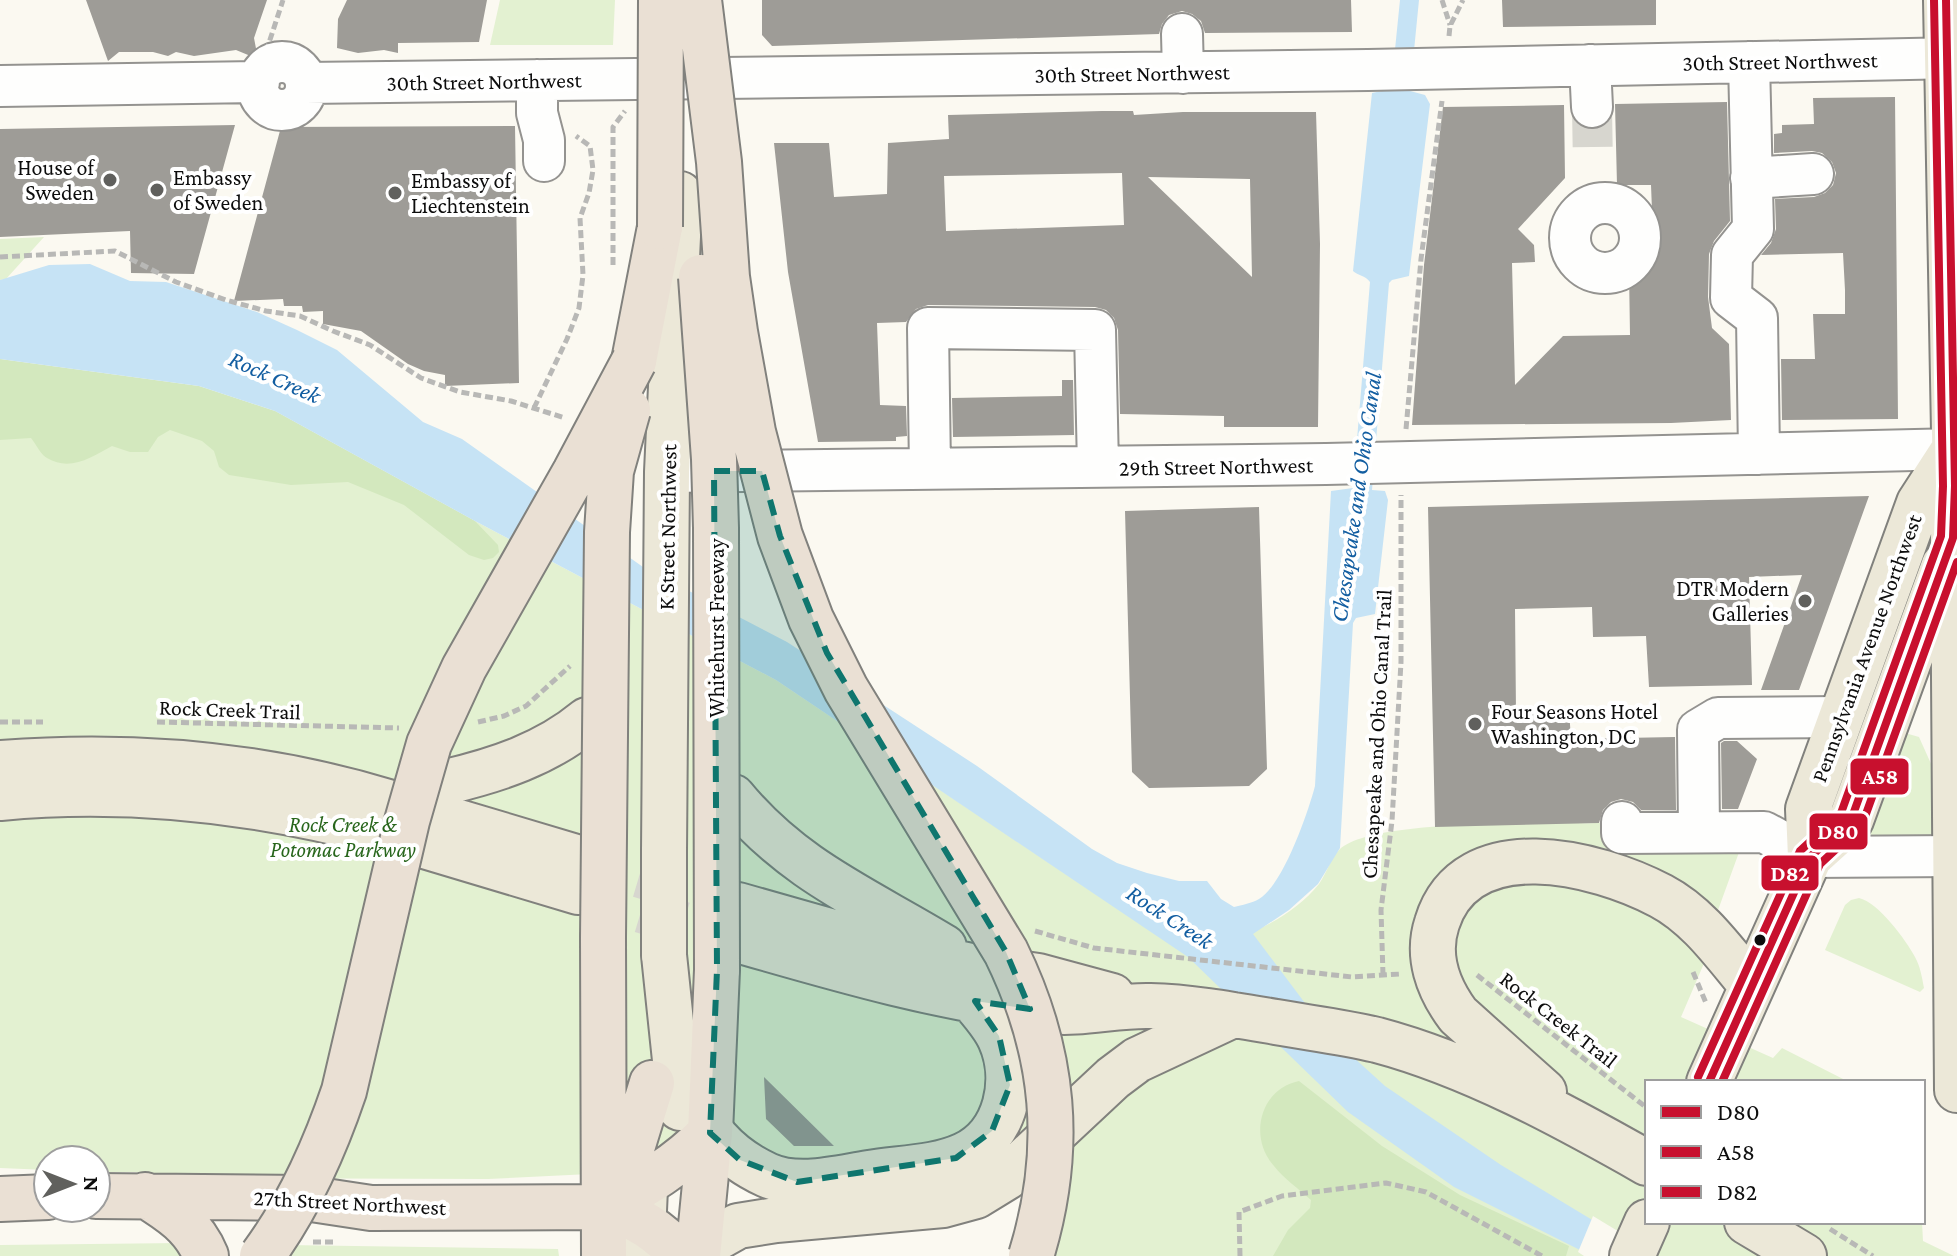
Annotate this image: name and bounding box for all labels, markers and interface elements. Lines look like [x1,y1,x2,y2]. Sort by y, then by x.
street label: 30th Street Northwest [1682,47,1879,76]
street label: 30th Street Northwest [1034,59,1231,88]
street label: 30th Street Northwest [386,67,583,96]
place label: House of Sweden [17,155,95,205]
place label: Embassy of Sweden [173,165,263,215]
place label: Embassy of Liechtenstein [411,168,530,218]
marker: House of Sweden [101,171,119,189]
marker: Embassy of Sweden [148,181,166,199]
marker: Embassy of Liechtenstein [386,184,404,202]
water label: Rock Creek [225,344,327,409]
water label: Chesapeake and Ohio Canal [1325,369,1387,624]
street label: K Street Northwest [654,443,681,610]
street label: 29th Street Northwest [1119,452,1314,481]
street label: Pennsylvania Avenue Northwest [1806,510,1927,785]
street label: Whitehurst Freeway [704,537,729,718]
place label: DTR Modern Galleries [1676,576,1789,626]
street label: Chesapeake and Ohio Canal Trail [1356,588,1397,879]
marker: DTR Modern Galleries [1796,592,1814,610]
street label: Rock Creek Trail [159,695,302,724]
place label: Four Seasons Hotel Washington, DC [1491,699,1658,749]
marker: Four Seasons Hotel Washington, DC [1466,715,1484,733]
line badge: A58 [1849,757,1910,796]
text: A58 [1861,764,1898,789]
park label: Rock Creek & Potomac Parkway [270,812,416,862]
line badge: D80 [1808,812,1869,851]
text: D80 [1817,819,1859,844]
line badge: D82 [1760,854,1820,892]
text: D82 [1770,861,1810,886]
water label: Rock Creek [1122,879,1220,955]
unlabelled marker [1752,932,1768,948]
street label: Rock Creek Trail [1495,966,1622,1073]
legend [1645,1080,1925,1224]
text: D80 [1717,1098,1759,1125]
text: A58 [1717,1138,1755,1165]
north arrow [32,1144,112,1224]
text: N [79,1177,104,1192]
text: D82 [1717,1178,1757,1205]
street label: 27th Street Northwest [253,1185,448,1220]

